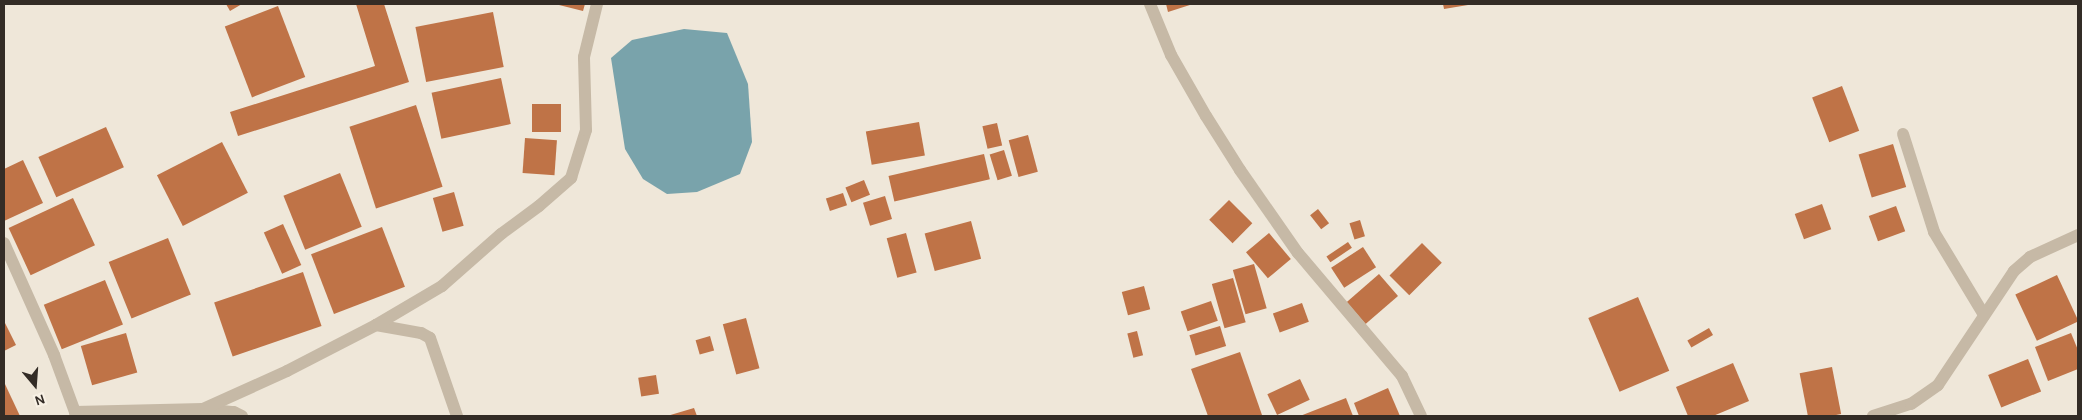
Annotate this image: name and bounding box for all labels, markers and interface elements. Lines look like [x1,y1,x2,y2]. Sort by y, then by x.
north arrow [10,360,60,410]
text: N [32,390,47,409]

